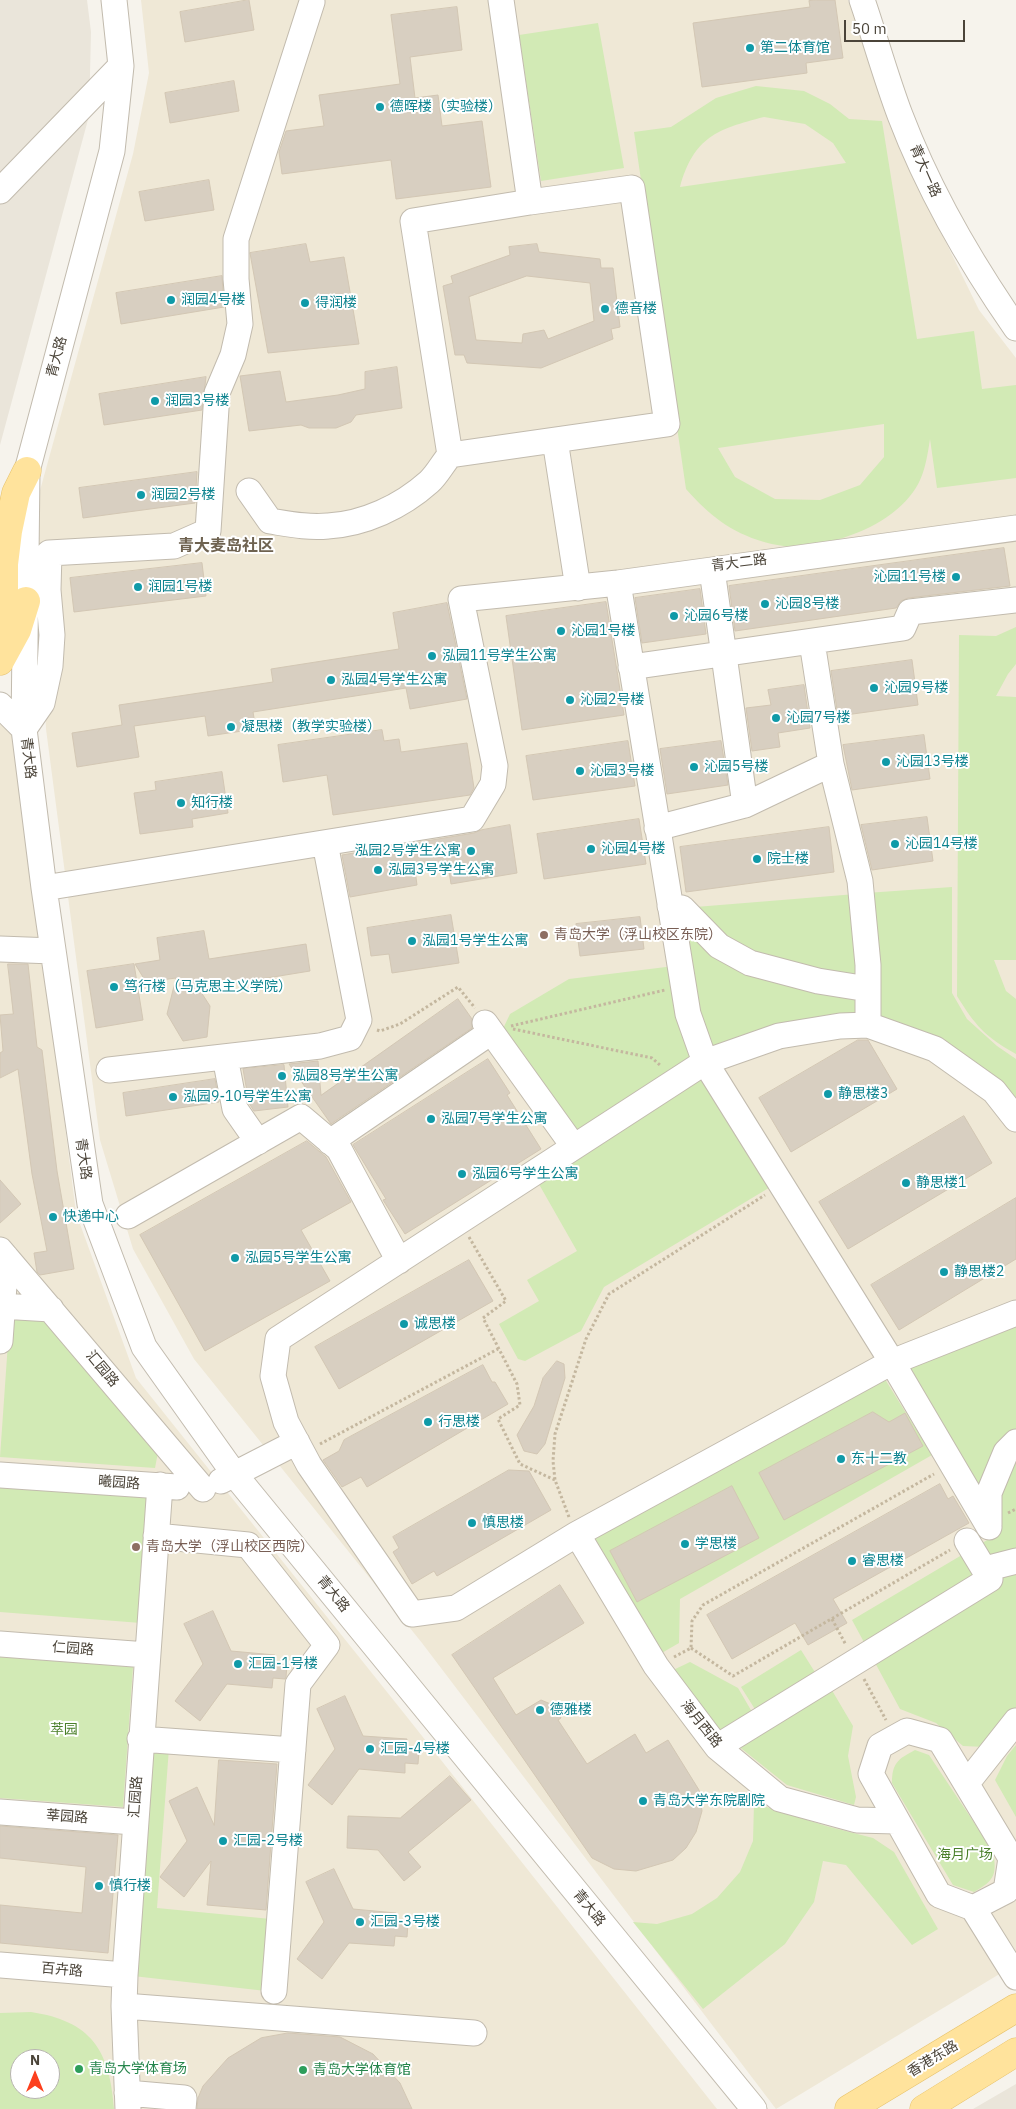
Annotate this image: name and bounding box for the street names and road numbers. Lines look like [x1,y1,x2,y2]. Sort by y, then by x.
street label: 青大一路 [906,142,944,200]
street label: 青大路 [43,335,71,379]
street label: 青大二路 [710,551,768,575]
street label: 青大路 [17,736,39,780]
street label: 青大路 [72,1137,94,1181]
street label: 汇园路 [82,1348,122,1390]
street label: 曦园路 [97,1473,141,1493]
street label: 青大路 [313,1572,353,1616]
street label: 仁园路 [51,1639,95,1659]
street label: 海月西路 [677,1697,725,1751]
street label: 汇园路 [126,1775,146,1819]
street label: 莘园路 [45,1807,89,1827]
street label: 青大路 [569,1886,609,1930]
street label: 百卉路 [40,1960,84,1980]
street label: 香港东路 [905,2037,961,2081]

